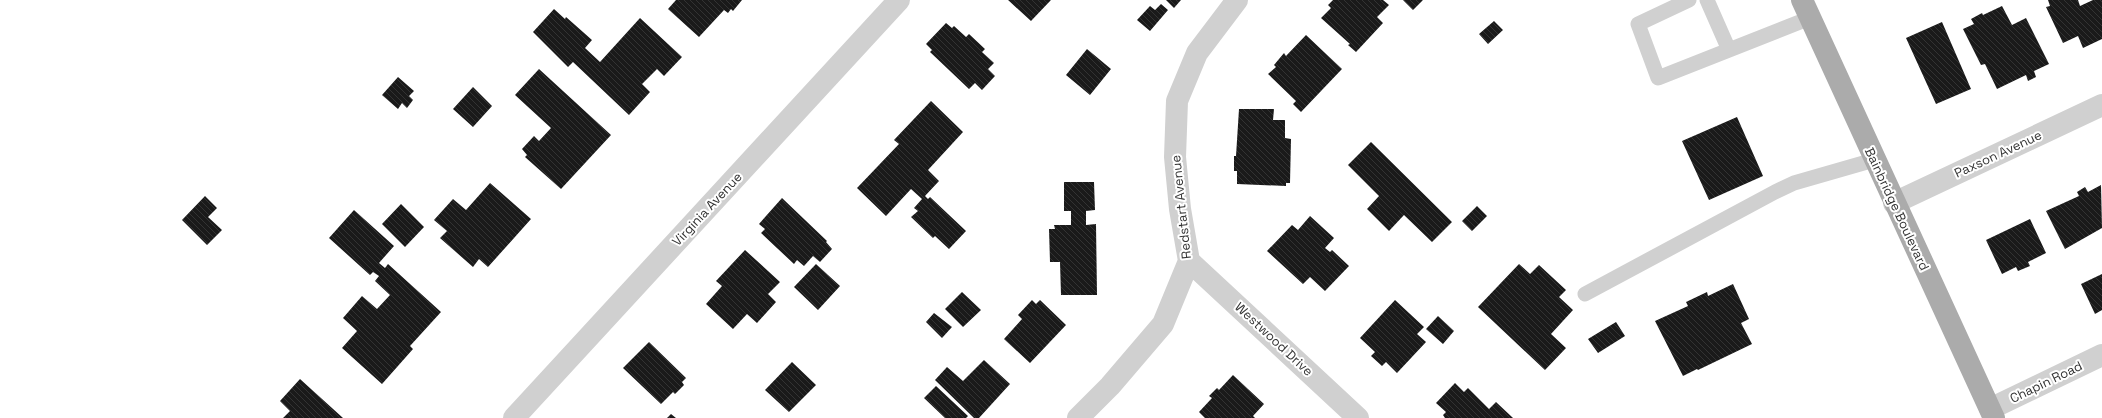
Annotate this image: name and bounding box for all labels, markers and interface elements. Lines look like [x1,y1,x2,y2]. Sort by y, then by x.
street label: Paxson Avenue [1952,126,2044,182]
street label: Bainbridge Boulevard [1861,145,1933,273]
street label: Redstart Avenue [1167,154,1195,260]
street label: Virginia Avenue [668,168,746,250]
street label: Westwood Drive [1231,298,1317,380]
street label: Chapin Road [2007,357,2085,407]

